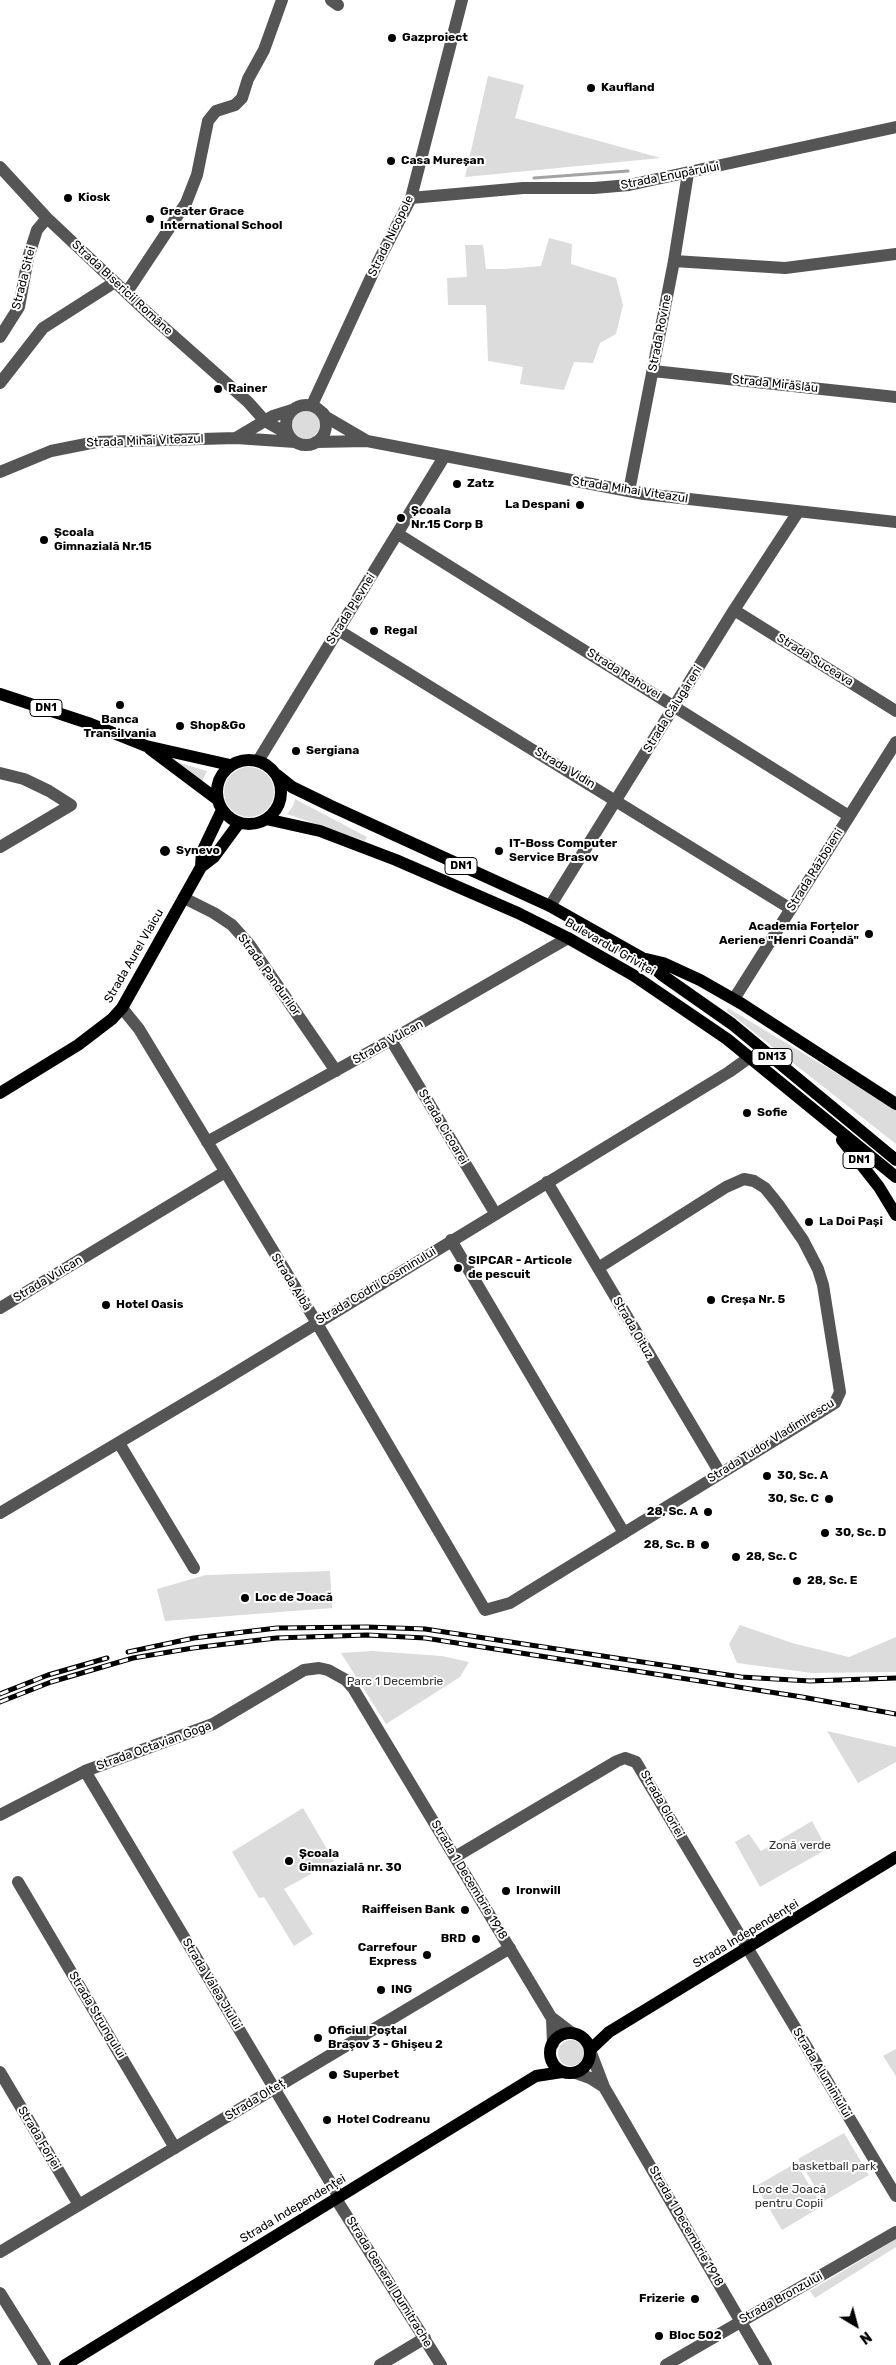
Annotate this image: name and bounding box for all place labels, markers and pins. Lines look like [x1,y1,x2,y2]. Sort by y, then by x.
place label: Gazproiect [402,31,468,45]
marker: Gazproiect [386,32,398,44]
place label: Kaufland [601,81,654,95]
marker: Kaufland [585,82,597,94]
place label: Casa Mureșan [401,154,484,168]
marker: Casa Mureșan [385,155,397,167]
place label: Kiosk [78,191,110,205]
marker: Kiosk [62,192,74,204]
place label: Greater Grace International School [160,205,283,233]
marker: Greater Grace International School [144,213,156,225]
place label: Rainer [228,382,267,396]
marker: Rainer [212,383,224,395]
place label: Zatz [467,477,494,491]
marker: Zatz [451,478,463,490]
place label: La Despani [505,498,570,512]
marker: La Despani [574,499,586,511]
place label: Școala Nr.15 Corp B [411,504,483,532]
marker: Școala Nr.15 Corp B [395,512,407,524]
place label: Școala Gimnazială Nr.15 [54,526,152,554]
marker: Școala Gimnazială Nr.15 [38,534,50,546]
place label: Regal [384,624,417,638]
marker: Regal [368,625,380,637]
marker: Banca Transilvania [114,699,126,711]
place label: Banca Transilvania [84,713,156,741]
place label: Shop&Go [190,719,246,733]
marker: Shop&Go [174,720,186,732]
place label: Sergiana [306,744,359,758]
marker: Sergiana [290,745,302,757]
place label: IT-Boss Computer Service Brasov [509,837,617,865]
marker: Synevo [158,844,172,858]
place label: Synevo [176,844,220,858]
marker: IT-Boss Computer Service Brasov [493,845,505,857]
place label: Academia Forțelor Aeriene "Henri Coandă" [719,920,859,948]
marker: Academia Forțelor Aeriene "Henri Coandă" [863,928,875,940]
place label: Sofie [757,1106,787,1120]
marker: Sofie [741,1107,753,1119]
place label: La Doi Pași [819,1215,883,1229]
marker: La Doi Pași [803,1216,815,1228]
place label: SIPCAR - Articole de pescuit [468,1254,572,1282]
marker: SIPCAR - Articole de pescuit [452,1262,464,1274]
place label: Creșa Nr. 5 [721,1293,785,1307]
marker: Creșa Nr. 5 [705,1294,717,1306]
place label: Hotel Oasis [116,1298,183,1312]
marker: Hotel Oasis [100,1299,112,1311]
place label: 30, Sc. A [777,1469,828,1483]
marker: 30, Sc. A [761,1470,773,1482]
place label: 30, Sc. C [768,1492,819,1506]
marker: 30, Sc. C [823,1493,835,1505]
place label: 28, Sc. A [647,1505,698,1519]
marker: 28, Sc. A [702,1506,714,1518]
place label: 30, Sc. D [835,1526,886,1540]
marker: 30, Sc. D [819,1527,831,1539]
place label: 28, Sc. B [644,1538,695,1552]
marker: 28, Sc. B [699,1539,711,1551]
place label: 28, Sc. C [746,1550,797,1564]
marker: 28, Sc. C [730,1551,742,1563]
place label: 28, Sc. E [807,1574,857,1588]
marker: 28, Sc. E [791,1575,803,1587]
place label: Loc de Joacă [255,1591,333,1605]
marker: Loc de Joacă [239,1592,251,1604]
place label: Școala Gimnazială nr. 30 [299,1847,402,1875]
marker: Școala Gimnazială nr. 30 [283,1855,295,1867]
place label: Ironwill [516,1884,561,1898]
marker: Ironwill [500,1885,512,1897]
place label: Raiffeisen Bank [362,1903,455,1917]
marker: Raiffeisen Bank [459,1904,471,1916]
place label: BRD [441,1932,466,1946]
marker: BRD [470,1933,482,1945]
place label: Carrefour Express [358,1941,417,1969]
marker: Carrefour Express [421,1949,433,1961]
place label: ING [391,1983,412,1997]
marker: ING [375,1984,387,1996]
place label: Oficiul Poștal Braşov 3 - Ghişeu 2 [328,2024,443,2052]
marker: Oficiul Poștal Braşov 3 - Ghişeu 2 [312,2032,324,2044]
place label: Superbet [343,2068,399,2082]
marker: Superbet [327,2069,339,2081]
place label: Hotel Codreanu [337,2113,430,2127]
marker: Hotel Codreanu [321,2114,333,2126]
place label: Frizerie [639,2292,685,2306]
marker: Frizerie [689,2293,701,2305]
place label: Bloc 502 [669,2329,722,2343]
marker: Bloc 502 [653,2330,665,2342]

